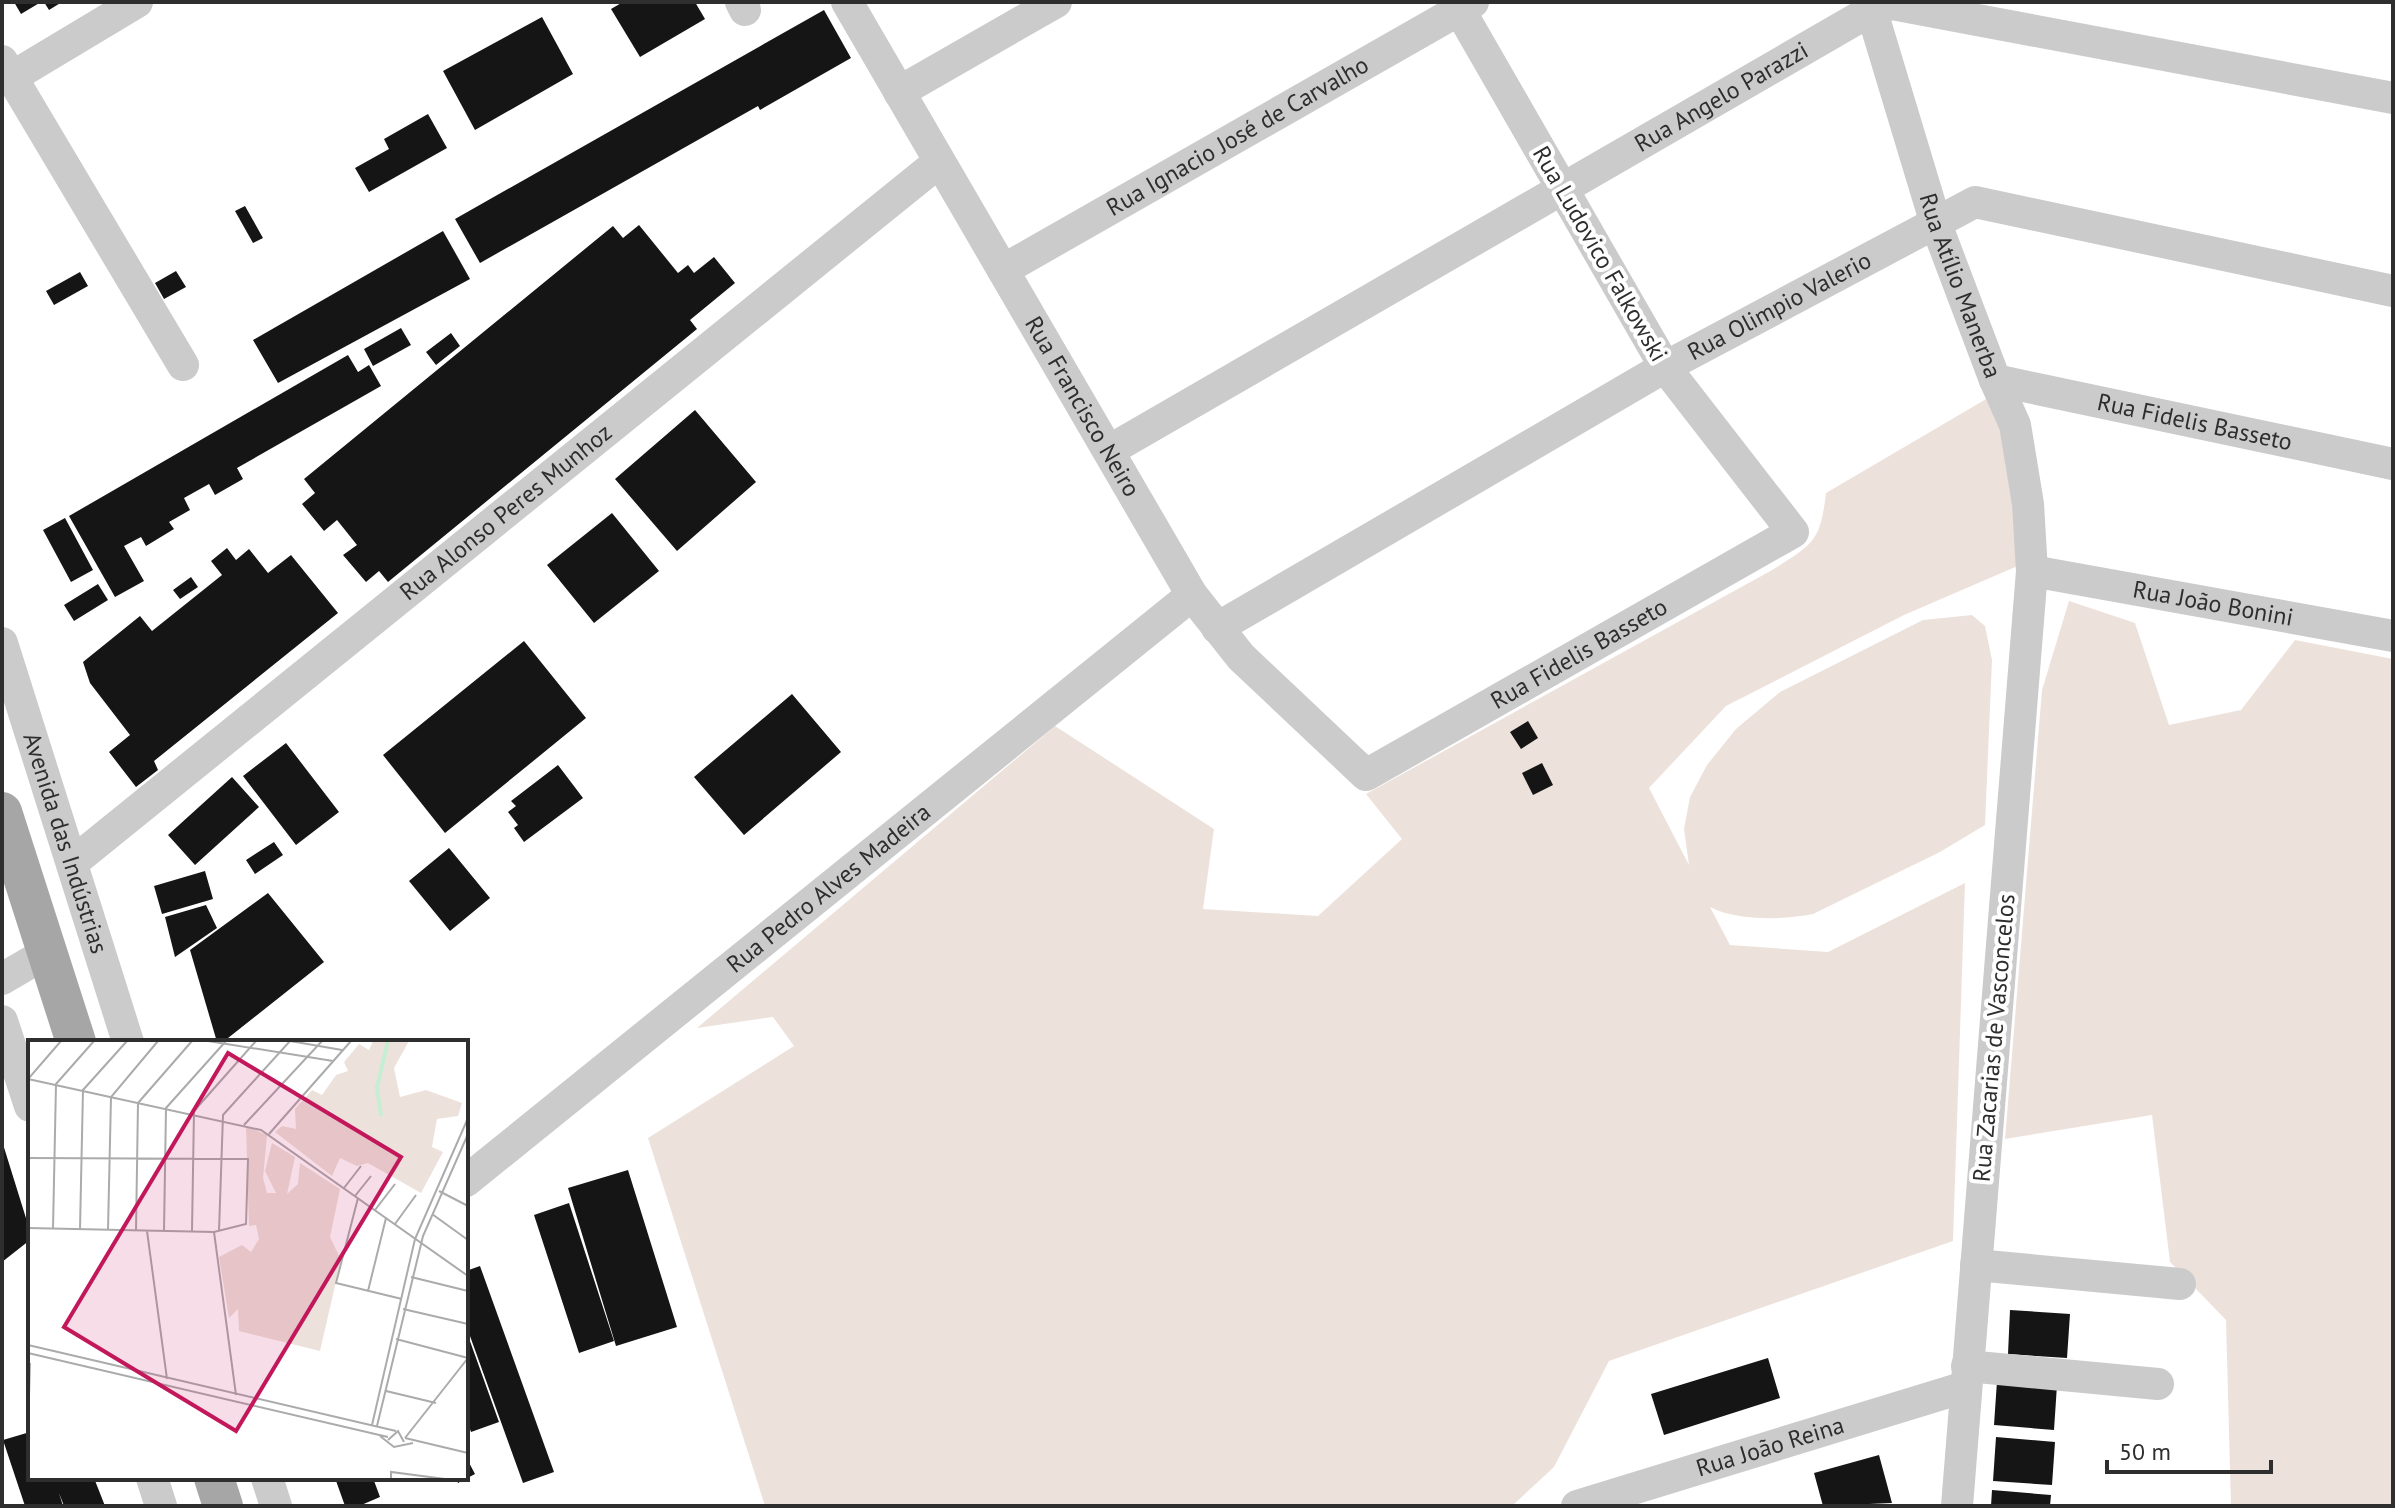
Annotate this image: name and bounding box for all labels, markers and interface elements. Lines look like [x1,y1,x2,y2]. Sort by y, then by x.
street label: Rua Angelo Parazzi [1629,34,1814,159]
street label: Rua Ignacio José de Carvalho [1101,49,1374,223]
street label: Rua Ludovico Falkowski [1526,140,1675,367]
street label: Rua Atílio Manerba [1913,189,2009,382]
street label: Rua Olimpio Valerio [1682,244,1876,367]
street label: Rua Francisco Neiro [1018,310,1147,502]
street label: Rua Fidelis Basseto [2094,386,2295,457]
street label: Rua Alonso Peres Munhoz [393,417,618,607]
street label: Rua João Bonini [2130,573,2296,633]
street label: Rua Fidelis Basseto [1485,591,1673,716]
street label: Avenida das Indústrias [16,729,115,957]
street label: Rua Pedro Alves Madeira [720,796,937,980]
street label: Rua Zacarias de Vasconcelos [1965,893,2022,1183]
inset map [28,1040,468,1480]
street label: Rua João Reina [1692,1409,1848,1484]
scale bar [2107,1424,2271,1474]
text: 50 m [2119,1436,2171,1467]

